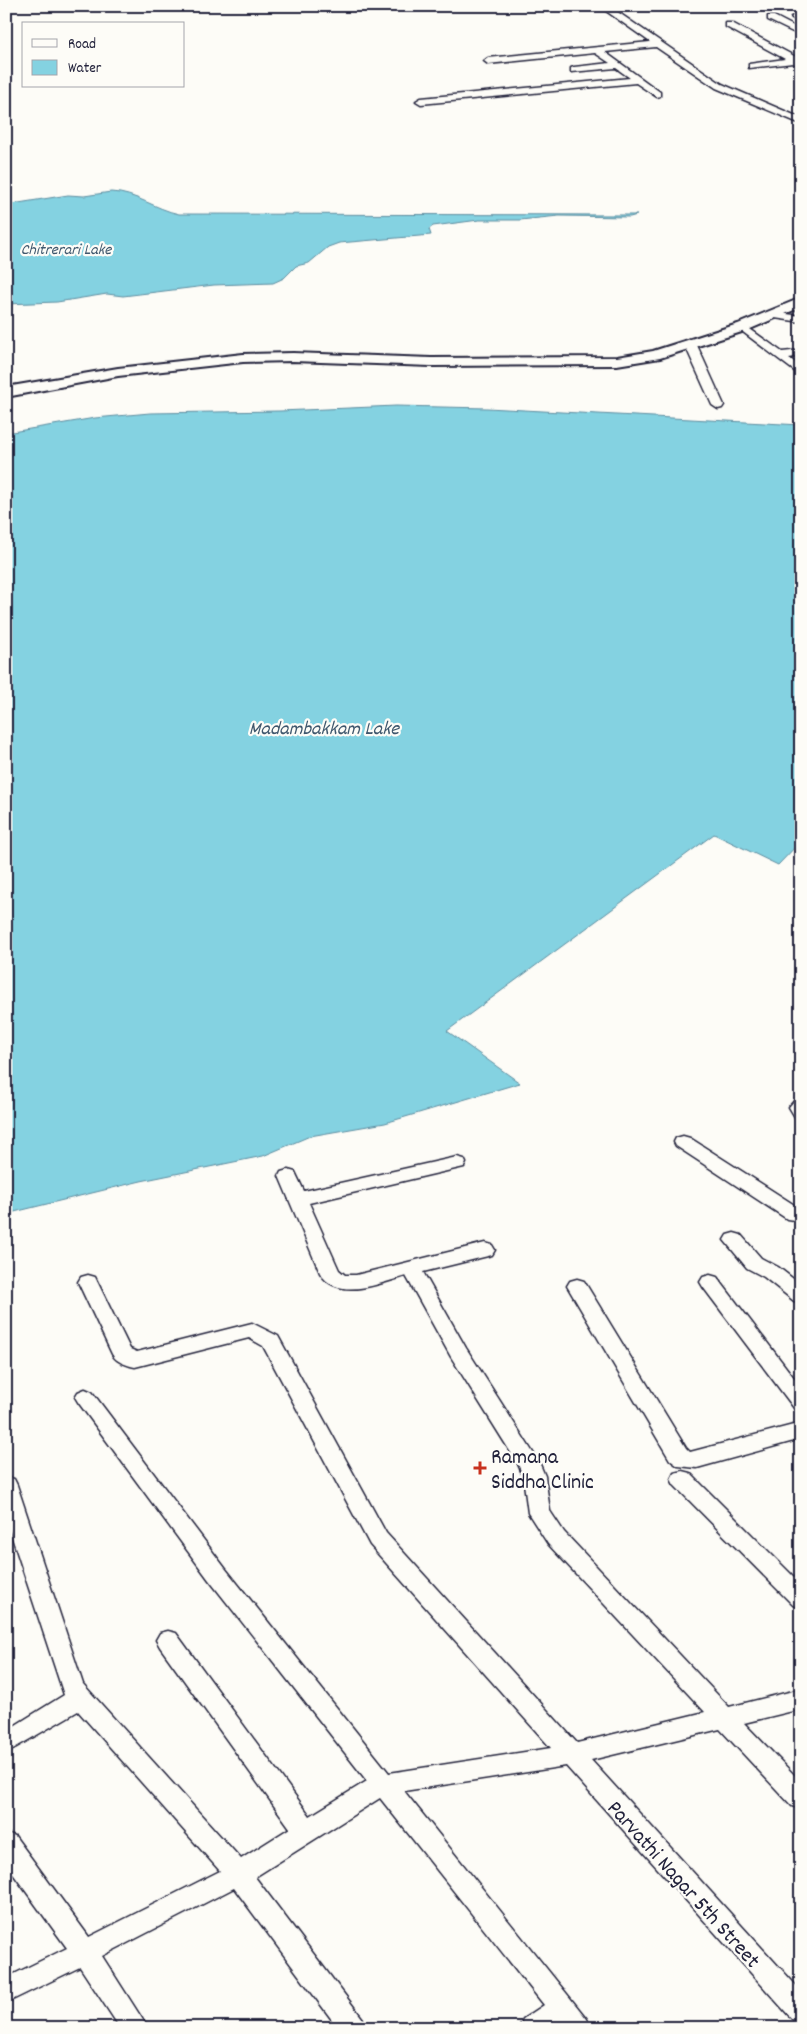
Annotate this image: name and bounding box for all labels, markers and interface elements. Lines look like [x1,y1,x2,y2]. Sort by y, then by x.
legend [22,22,185,88]
text: Road [68,34,96,56]
text: Water [68,58,102,80]
water label: Chitrerari Lake [21,239,112,262]
water label: Madambakkam Lake [249,716,400,744]
place label: Ramana Siddha Clinic [491,1443,594,1499]
marker: Ramana Siddha Clinic [473,1461,487,1475]
street label: Parvathi Nagar 5th Street [598,1795,766,1976]

